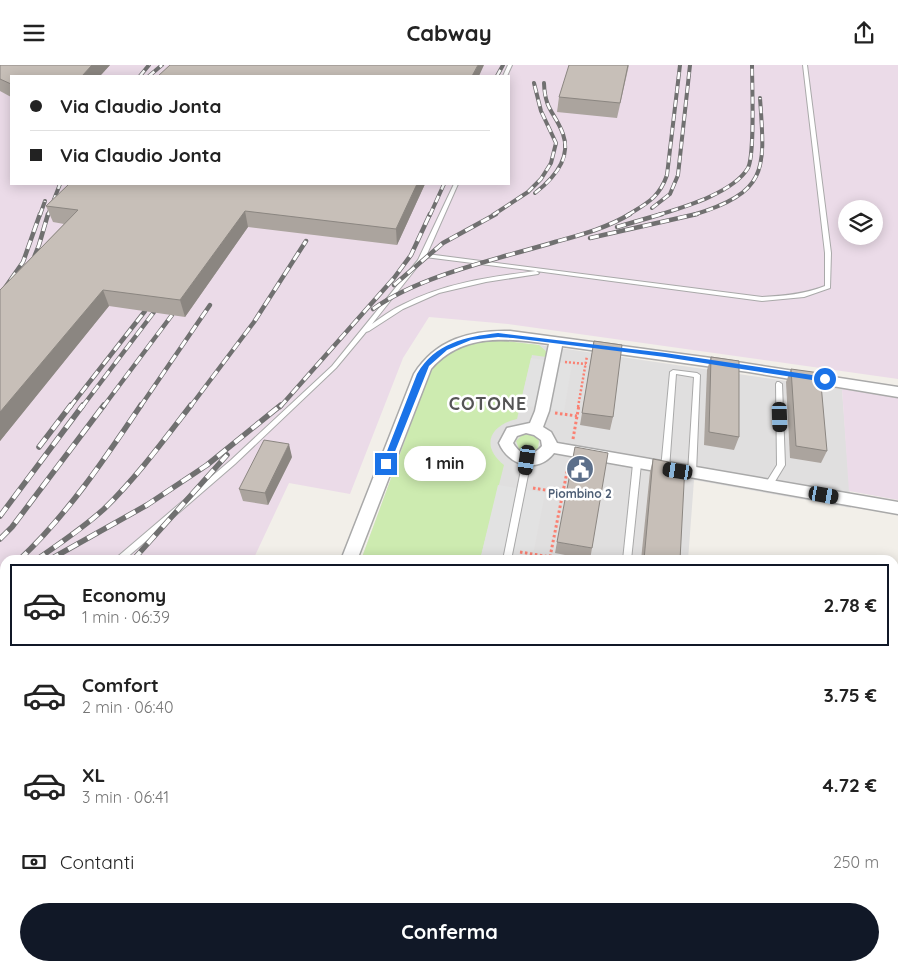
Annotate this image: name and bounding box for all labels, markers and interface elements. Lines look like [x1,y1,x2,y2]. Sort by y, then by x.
icon: menu [20,19,48,47]
text: Cabway [406,19,492,47]
icon: share [850,19,878,47]
text: Via Claudio Jonta [60,94,222,118]
text: Via Claudio Jonta [60,143,222,167]
map controls [838,200,883,245]
button: layers [838,200,883,245]
route start [814,368,836,390]
district label: COTONE [449,392,527,415]
car [771,402,788,432]
car [517,444,536,476]
callout: 1 min [404,447,486,481]
route end [375,453,397,475]
text: 1 min [426,453,464,473]
public building icon: Piombino 2 [565,454,595,484]
car [662,461,693,481]
car [807,485,840,505]
place label: Piombino 2 [548,486,612,501]
icon: car [22,583,67,628]
text: Economy [82,583,166,607]
text: 2.78 € [823,593,877,617]
text: 1 min · 06:39 [82,607,170,627]
icon: car [22,673,67,718]
text: Comfort [82,673,159,697]
text: 3.75 € [823,683,877,707]
text: 2 min · 06:40 [82,697,173,717]
icon: car [22,763,67,808]
text: XL [82,763,105,787]
text: 4.72 € [823,773,877,797]
text: 3 min · 06:41 [82,787,169,807]
icon: cash [20,848,48,876]
text: Contanti [60,850,134,874]
text: 250 m [833,852,879,872]
button: Conferma [20,903,879,961]

